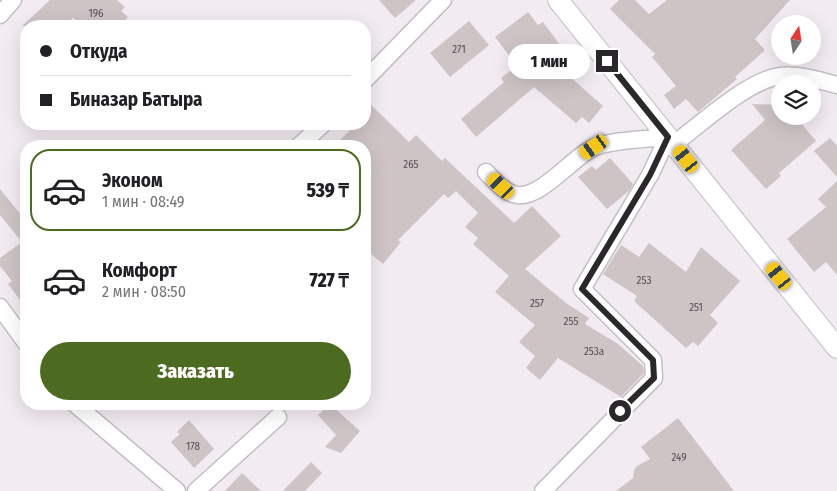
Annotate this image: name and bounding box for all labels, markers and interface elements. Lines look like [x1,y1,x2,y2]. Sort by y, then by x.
house number: 196 [88,7,104,20]
north arrow [771,15,821,65]
map controls [771,15,821,125]
text: Откуда [70,40,127,63]
house number: 271 [452,43,466,56]
callout: 1 мин [507,44,590,78]
route end [596,50,618,72]
text: 1 мин [531,52,567,71]
button: layers [771,75,821,125]
text: Биназар Батыра [70,88,203,111]
car [577,132,610,162]
car [670,143,701,175]
house number: 265 [403,158,419,171]
icon: car [42,168,87,213]
text: Эконом [102,169,163,192]
car [484,170,517,202]
text: 539 ₸ [306,179,349,202]
text: 1 мин · 08:49 [102,192,185,211]
icon: car [42,258,87,303]
text: Комфорт [102,259,177,282]
car [763,260,794,292]
text: 727 ₸ [310,269,349,292]
house number: 253 [637,274,651,287]
text: 2 мин · 08:50 [102,282,186,301]
house number: 257 [530,297,545,310]
house number: 251 [689,301,703,314]
house number: 255 [564,315,578,328]
button: Заказать [40,342,351,400]
house number: 253а [584,345,604,358]
route start [609,400,631,422]
house number: 178 [186,440,201,453]
house number: 249 [671,451,687,464]

